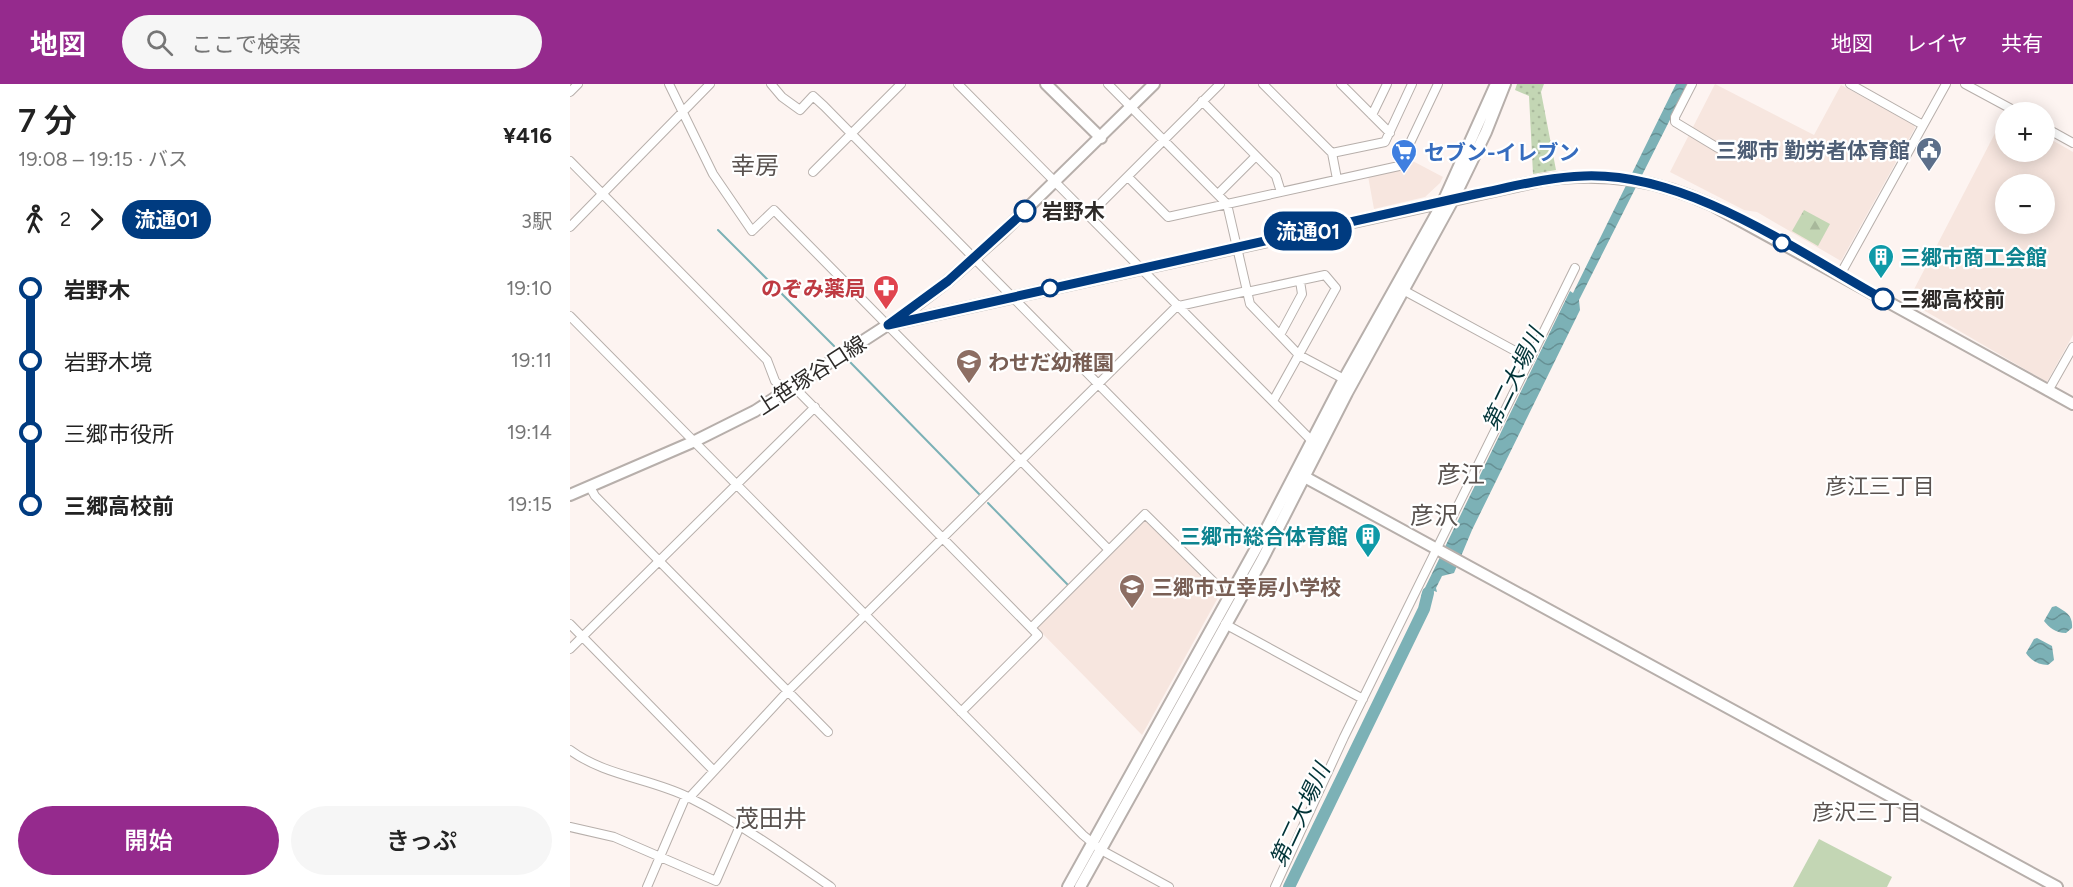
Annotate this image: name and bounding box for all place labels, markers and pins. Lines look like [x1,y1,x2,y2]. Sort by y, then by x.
public building icon: 三郷市 勤労者体育館 [1914,135,1944,173]
supermarket icon: セブン-イレブン [1389,137,1419,175]
place label: 三郷市 勤労者体育館 [1716,138,1910,163]
place label: セブン-イレブン [1424,140,1580,165]
place label: 岩野木 [1042,199,1105,224]
marker: 岩野木 [1014,200,1036,222]
unlabelled marker [1773,234,1791,252]
building icon: 三郷市商工会館 [1866,242,1896,280]
place label: 三郷市商工会館 [1900,245,2047,270]
pharmacy icon: のぞみ薬局 [871,273,901,311]
place label: のぞみ薬局 [761,276,866,301]
unlabelled marker [1041,279,1059,297]
place label: 三郷高校前 [1900,287,2005,312]
marker: 三郷高校前 [1872,288,1894,310]
school or university icon: わせだ幼稚園 [954,347,984,385]
place label: わせだ幼稚園 [988,350,1114,375]
building icon: 三郷市総合体育館 [1353,521,1383,559]
place label: 三郷市総合体育館 [1180,524,1348,549]
school or university icon: 三郷市立幸房小学校 [1117,572,1147,610]
place label: 三郷市立幸房小学校 [1152,575,1341,600]

